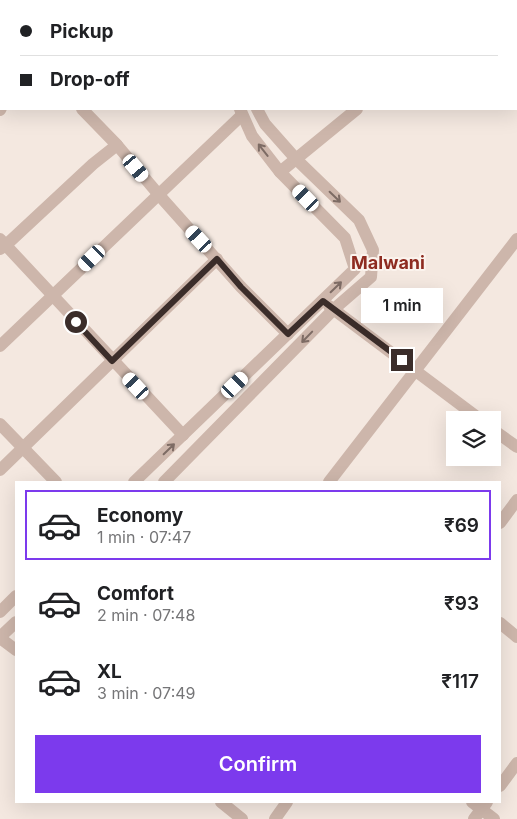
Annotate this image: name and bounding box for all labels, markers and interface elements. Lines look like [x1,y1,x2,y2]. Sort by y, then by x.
text: Pickup [50,20,113,43]
text: Drop-off [50,68,130,91]
one-way arrow [257,144,268,157]
car [120,152,151,184]
car [290,182,321,214]
one-way arrow [329,191,342,203]
car [183,223,214,255]
car [75,242,108,274]
district label: Malwani [351,252,425,273]
one-way arrow [330,282,342,294]
callout: 1 min [361,288,443,322]
text: 1 min [382,295,422,315]
route start [65,311,87,333]
one-way arrow [301,330,313,343]
route end [391,349,413,371]
car [218,369,251,401]
car [120,370,151,402]
map controls [446,411,501,466]
button: layers [446,411,501,466]
one-way arrow [163,443,175,455]
icon: car [37,503,82,548]
text: Economy [97,504,183,527]
text: ₹69 [444,514,479,537]
text: 1 min · 07:47 [97,527,191,547]
icon: car [37,581,82,626]
text: Comfort [97,582,174,605]
text: ₹93 [444,592,479,615]
text: 2 min · 07:48 [97,605,195,625]
icon: car [37,659,82,704]
text: XL [97,660,122,683]
text: ₹117 [441,670,479,693]
text: 3 min · 07:49 [97,683,196,703]
button: Confirm [35,735,481,793]

